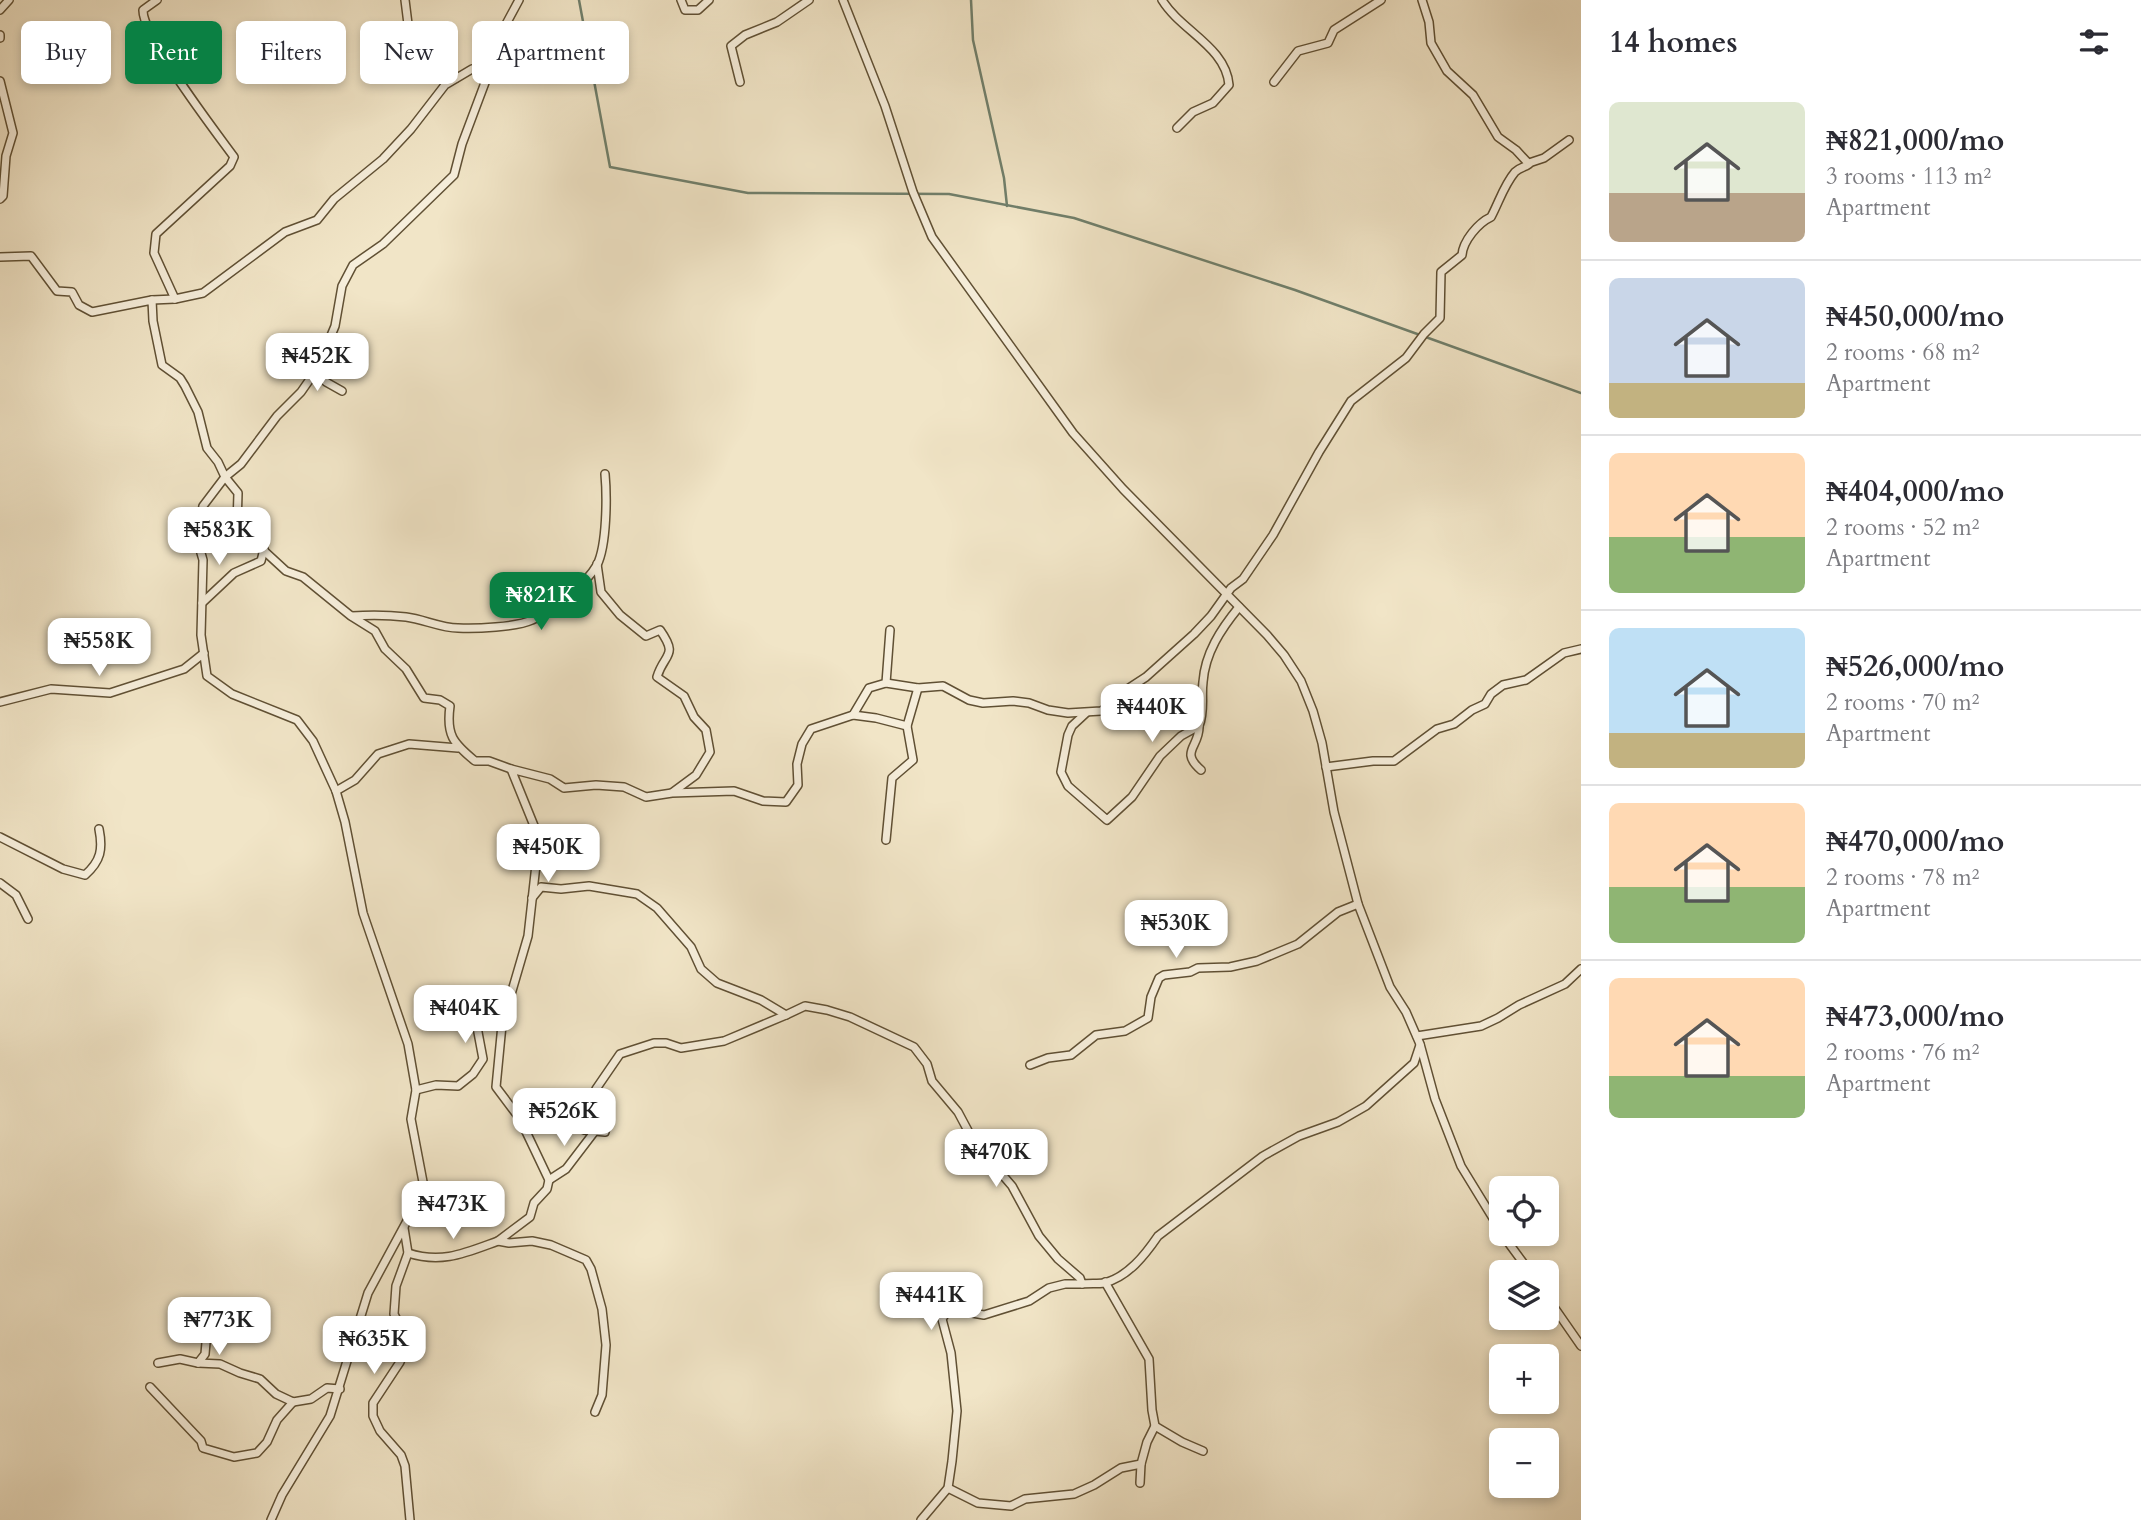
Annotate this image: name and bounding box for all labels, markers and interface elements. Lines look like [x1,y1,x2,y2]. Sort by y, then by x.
chip: Buy [21,21,111,84]
chip: Rent [125,21,222,84]
chip: Filters [236,21,346,84]
chip: New [360,21,458,84]
chip: Apartment [472,21,629,84]
text: 14 homes [1609,22,1738,63]
icon: filters [2075,23,2113,61]
text: ₦821,000/mo [1826,120,2004,161]
icon: home [1665,130,1749,214]
text: 3 rooms · 113 m² [1826,161,1991,192]
text: Apartment [1826,192,1930,223]
text: ₦450,000/mo [1826,296,2004,337]
icon: home [1665,306,1749,390]
pin: ₦452K [268,334,366,393]
text: 2 rooms · 68 m² [1826,337,1979,368]
text: ₦452K [282,340,352,371]
text: Apartment [1826,368,1930,399]
text: ₦404,000/mo [1826,471,2004,512]
icon: home [1665,481,1749,565]
pin: ₦583K [170,508,268,567]
text: 2 rooms · 52 m² [1826,512,1979,543]
text: ₦583K [184,514,254,545]
text: Apartment [1826,543,1930,574]
pin: ₦821K [492,572,590,632]
text: ₦821K [506,579,576,610]
pin: ₦558K [50,618,148,678]
text: ₦558K [64,625,134,656]
text: ₦526,000/mo [1826,646,2004,687]
icon: home [1665,656,1749,740]
pin: ₦440K [1103,684,1201,744]
text: 2 rooms · 70 m² [1826,687,1979,718]
text: ₦440K [1117,691,1187,722]
text: Apartment [1826,718,1930,749]
text: ₦470,000/mo [1826,821,2004,862]
pin: ₦450K [499,824,597,884]
text: ₦450K [513,831,583,862]
icon: home [1665,831,1749,915]
text: 2 rooms · 78 m² [1826,862,1979,893]
text: Apartment [1826,893,1930,924]
pin: ₦530K [1127,900,1225,960]
text: ₦530K [1141,907,1211,938]
pin: ₦404K [416,986,514,1045]
text: ₦404K [430,992,500,1023]
text: ₦473,000/mo [1826,996,2004,1037]
icon: home [1665,1006,1749,1090]
text: 2 rooms · 76 m² [1826,1037,1979,1068]
text: Apartment [1826,1068,1930,1099]
pin: ₦526K [515,1088,613,1148]
text: ₦526K [529,1095,599,1126]
pin: ₦470K [947,1130,1045,1189]
text: ₦470K [961,1136,1031,1167]
map controls [1489,1176,1559,1498]
button: locate [1489,1176,1559,1246]
pin: ₦473K [404,1182,502,1241]
text: ₦473K [418,1188,488,1219]
button: layers [1489,1260,1559,1330]
pin: ₦441K [882,1272,980,1332]
text: ₦441K [896,1279,966,1310]
pin: ₦773K [170,1298,268,1357]
text: ₦773K [184,1304,254,1335]
pin: ₦635K [325,1316,423,1376]
text: ₦635K [339,1323,409,1354]
button: + [1489,1344,1559,1414]
button: − [1489,1428,1559,1498]

